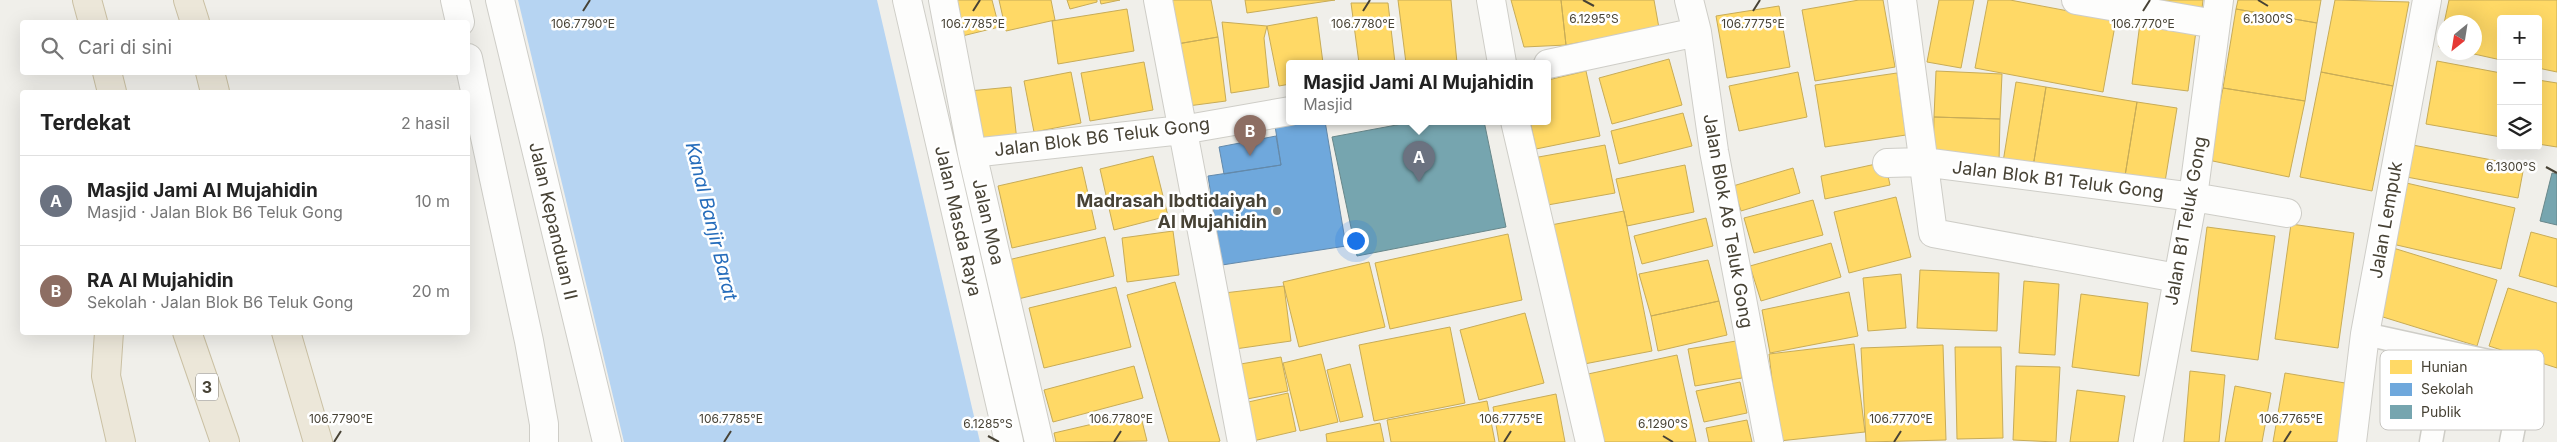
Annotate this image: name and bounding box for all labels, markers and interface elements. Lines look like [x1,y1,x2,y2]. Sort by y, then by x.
text: 6.1295°S [1569,11,1619,26]
text: 6.1300°S [2243,11,2293,26]
north arrow [2437,15,2482,60]
map controls [2497,15,2542,150]
button: + [2497,15,2542,60]
text: 106.7790°E [551,16,615,31]
text: 106.7785°E [941,16,1005,31]
text: 106.7780°E [1331,16,1395,31]
text: 106.7775°E [1721,16,1785,31]
text: 106.7770°E [2111,16,2175,31]
search box [20,20,470,75]
icon: search [38,34,66,62]
text: Cari di sini [78,36,172,59]
popup [1286,60,1551,125]
button: − [2497,60,2542,105]
text: Masjid Jami Al Mujahidin [1303,71,1534,94]
text: Masjid [1303,94,1353,114]
button: layers [2497,105,2542,150]
text: Terdekat [40,110,131,135]
street label: Jalan Blok A6 Teluk Gong [1699,112,1758,330]
text: 2 hasil [401,113,450,133]
street label: Jalan Blok B6 Teluk Gong [993,113,1211,160]
pin: B [1234,115,1266,156]
street label: Jalan B1 Teluk Gong [2160,135,2211,307]
street label: Jalan Kepanduan II [525,140,582,302]
water label: Kanal Banjir Barat [681,140,743,303]
pin: A [1403,141,1435,182]
street label: Jalan Masda Raya [931,143,986,298]
street label: Jalan Blok B1 Teluk Gong [1951,156,2165,203]
text: 6.1300°S [2486,159,2536,174]
street label: Jalan Lempuk [2365,160,2406,280]
street label: Jalan Moa [968,177,1009,267]
text: Masjid Jami Al Mujahidin [87,179,318,202]
place label: Madrasah Ibdtidaiyah Al Mujahidin [1076,190,1267,232]
text: A [50,191,62,211]
text: 10 m [415,191,450,211]
text: Masjid · Jalan Blok B6 Teluk Gong [87,202,343,222]
marker: Madrasah Ibdtidaiyah Al Mujahidin [1271,205,1283,217]
your location [1343,228,1369,254]
text: RA Al Mujahidin [87,269,234,292]
text: B [51,281,61,301]
text: 20 m [412,281,450,301]
text: Sekolah · Jalan Blok B6 Teluk Gong [87,292,353,312]
legend [2380,350,2544,430]
text: Hunian [2421,358,2467,375]
road number: 3 [196,374,218,401]
text: Sekolah [2421,380,2473,397]
text: Publik [2421,403,2462,420]
text: 106.7790°E [309,411,373,426]
text: 106.7785°E [699,411,763,426]
text: 106.7780°E [1089,411,1153,426]
text: 106.7775°E [1479,411,1543,426]
text: 106.7770°E [1869,411,1933,426]
text: 106.7765°E [2259,411,2323,426]
text: 6.1285°S [963,416,1013,431]
text: 6.1290°S [1638,416,1688,431]

